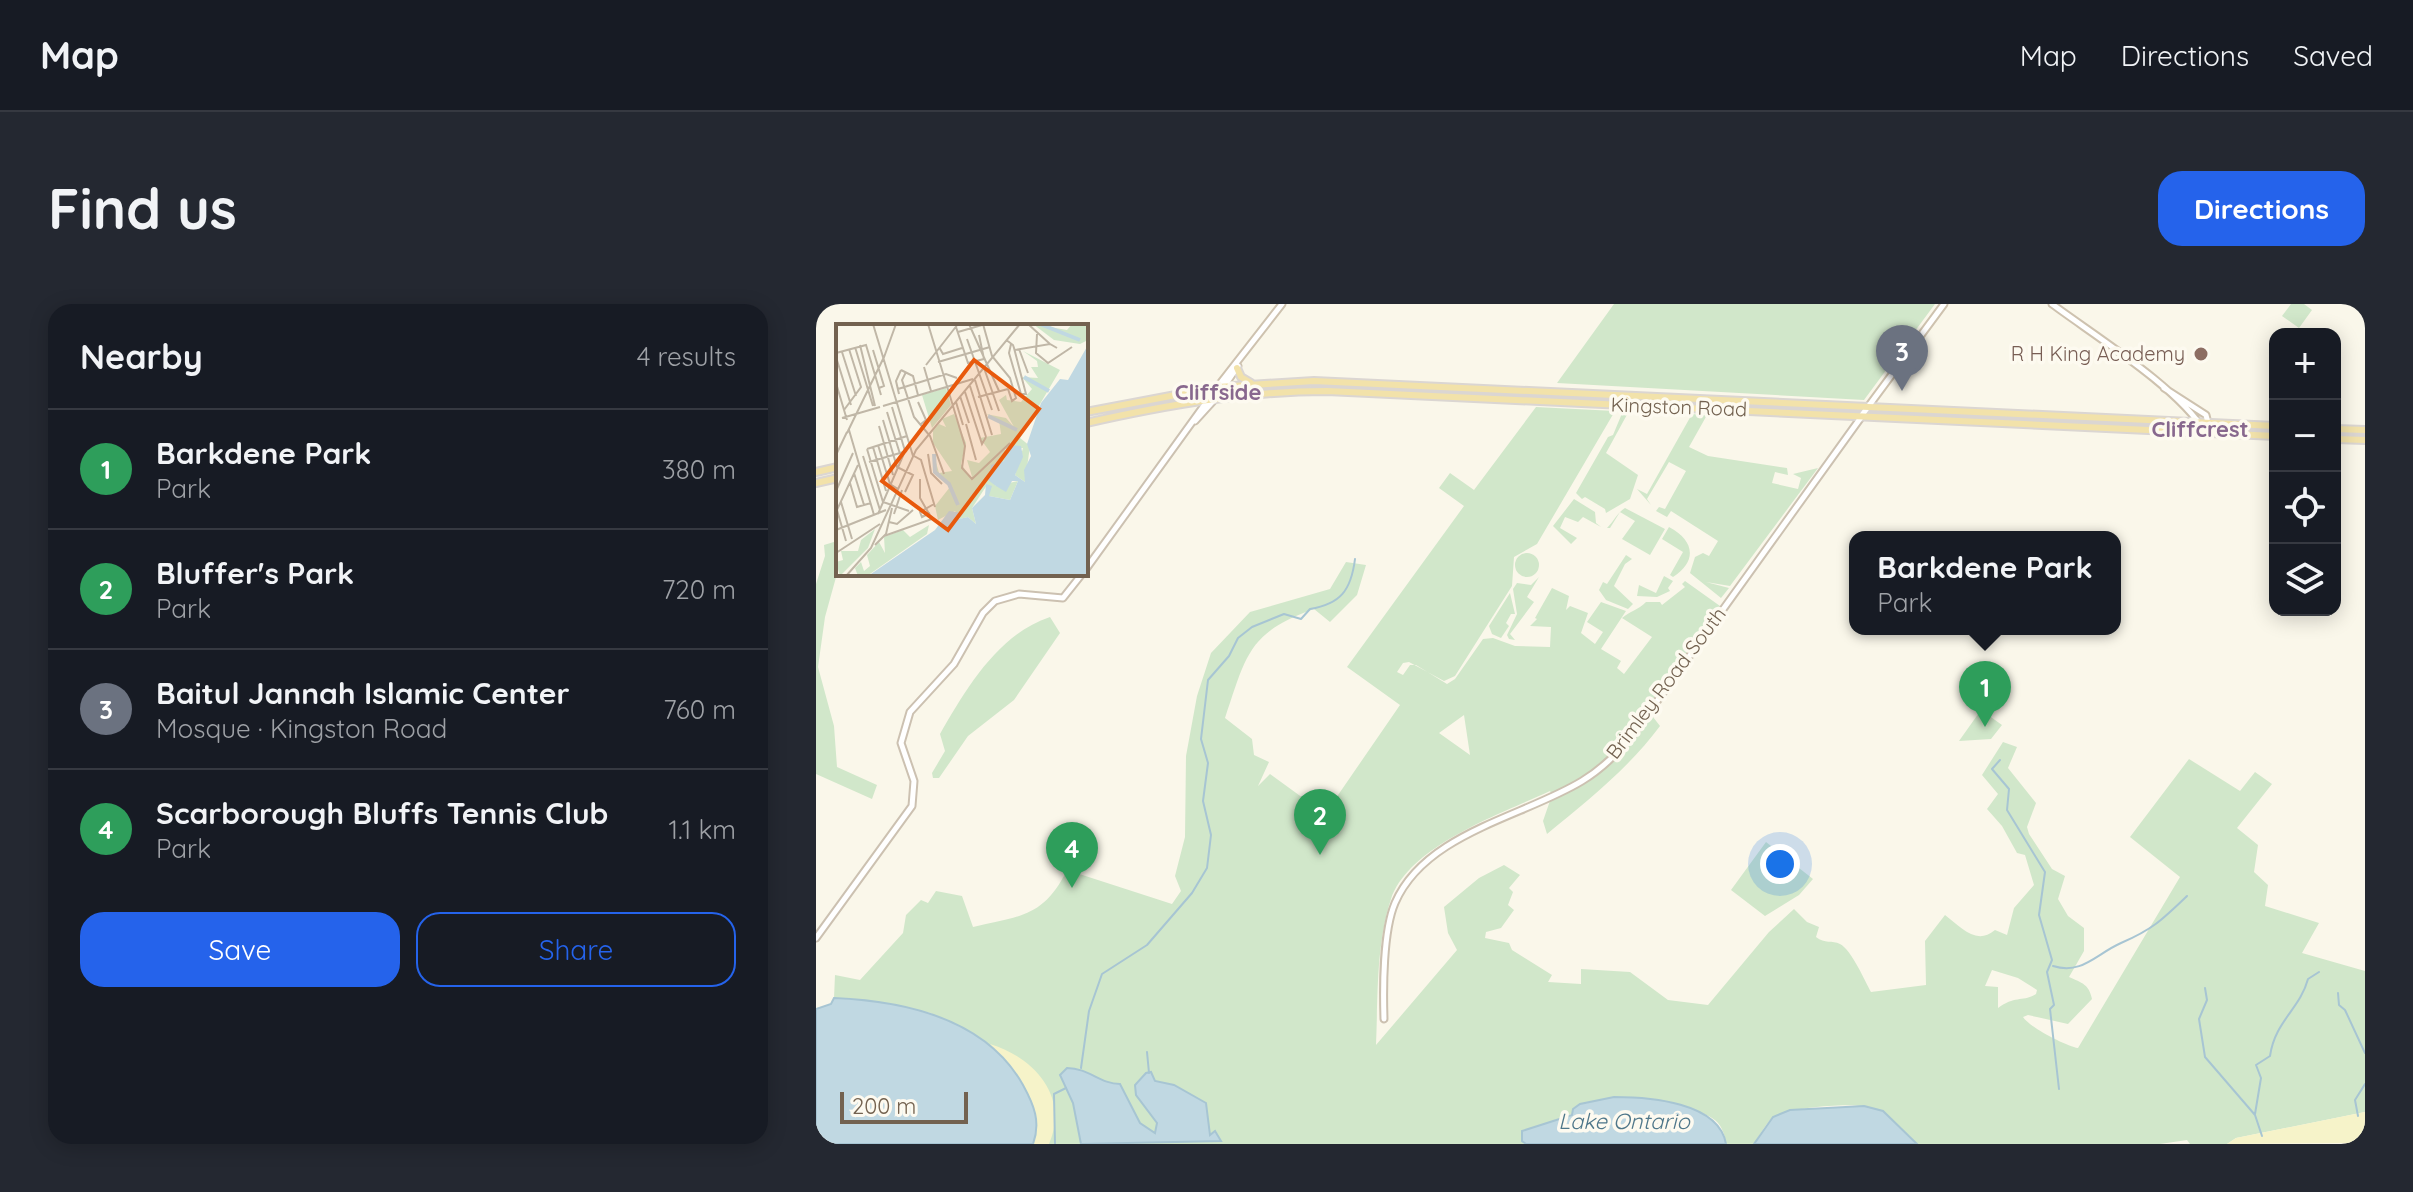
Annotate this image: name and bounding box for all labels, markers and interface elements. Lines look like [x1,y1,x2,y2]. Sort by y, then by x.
text: Map [40,31,119,79]
text: Map [2020,38,2077,73]
text: Directions [2121,38,2249,73]
text: Saved [2293,38,2373,73]
button: Directions [2158,171,2365,246]
text: Find us [48,173,237,243]
inset map [836,324,1088,576]
pin: 3 [1876,325,1928,391]
map controls [2269,328,2341,616]
button: + [2269,328,2341,400]
text: Nearby [80,335,203,378]
text: 4 results [637,340,736,373]
place label: R H King Academy [2011,341,2185,366]
marker: R H King Academy [2192,345,2210,363]
district label: Cliffside [1175,378,1261,406]
street label: Kingston Road [1610,392,1748,421]
button: − [2269,400,2341,472]
district label: Cliffcrest [2151,415,2249,443]
text: Barkdene Park [156,434,371,472]
text: 1 [101,453,111,486]
text: 380 m [662,453,736,486]
text: Park [156,472,211,505]
button: locate [2269,472,2341,544]
popup [1849,531,2121,635]
button: layers [2269,544,2341,616]
text: Barkdene Park [1877,548,2093,586]
text: Bluffer's Park [156,554,354,592]
text: 2 [99,573,113,606]
text: 720 m [662,573,736,606]
text: Park [1877,586,1932,619]
text: Park [156,592,211,625]
street label: Brimley Road South [1600,602,1731,764]
pin: 1 [1959,661,2011,727]
text: Baitul Jannah Islamic Center [156,674,570,712]
text: 3 [99,693,113,726]
text: 760 m [663,693,736,726]
text: Mosque · Kingston Road [156,712,447,745]
pin: 2 [1294,789,1346,855]
text: Scarborough Bluffs Tennis Club [156,794,608,832]
text: 4 [98,813,114,846]
text: 1.1 km [668,813,736,846]
pin: 4 [1046,822,1098,888]
text: Park [156,832,211,865]
your location [1760,844,1800,884]
button: Save [80,912,400,987]
button: Share [416,912,736,987]
scale bar [840,1088,968,1124]
text: 200 m [852,1092,916,1120]
water label: Lake Ontario [1558,1107,1691,1135]

